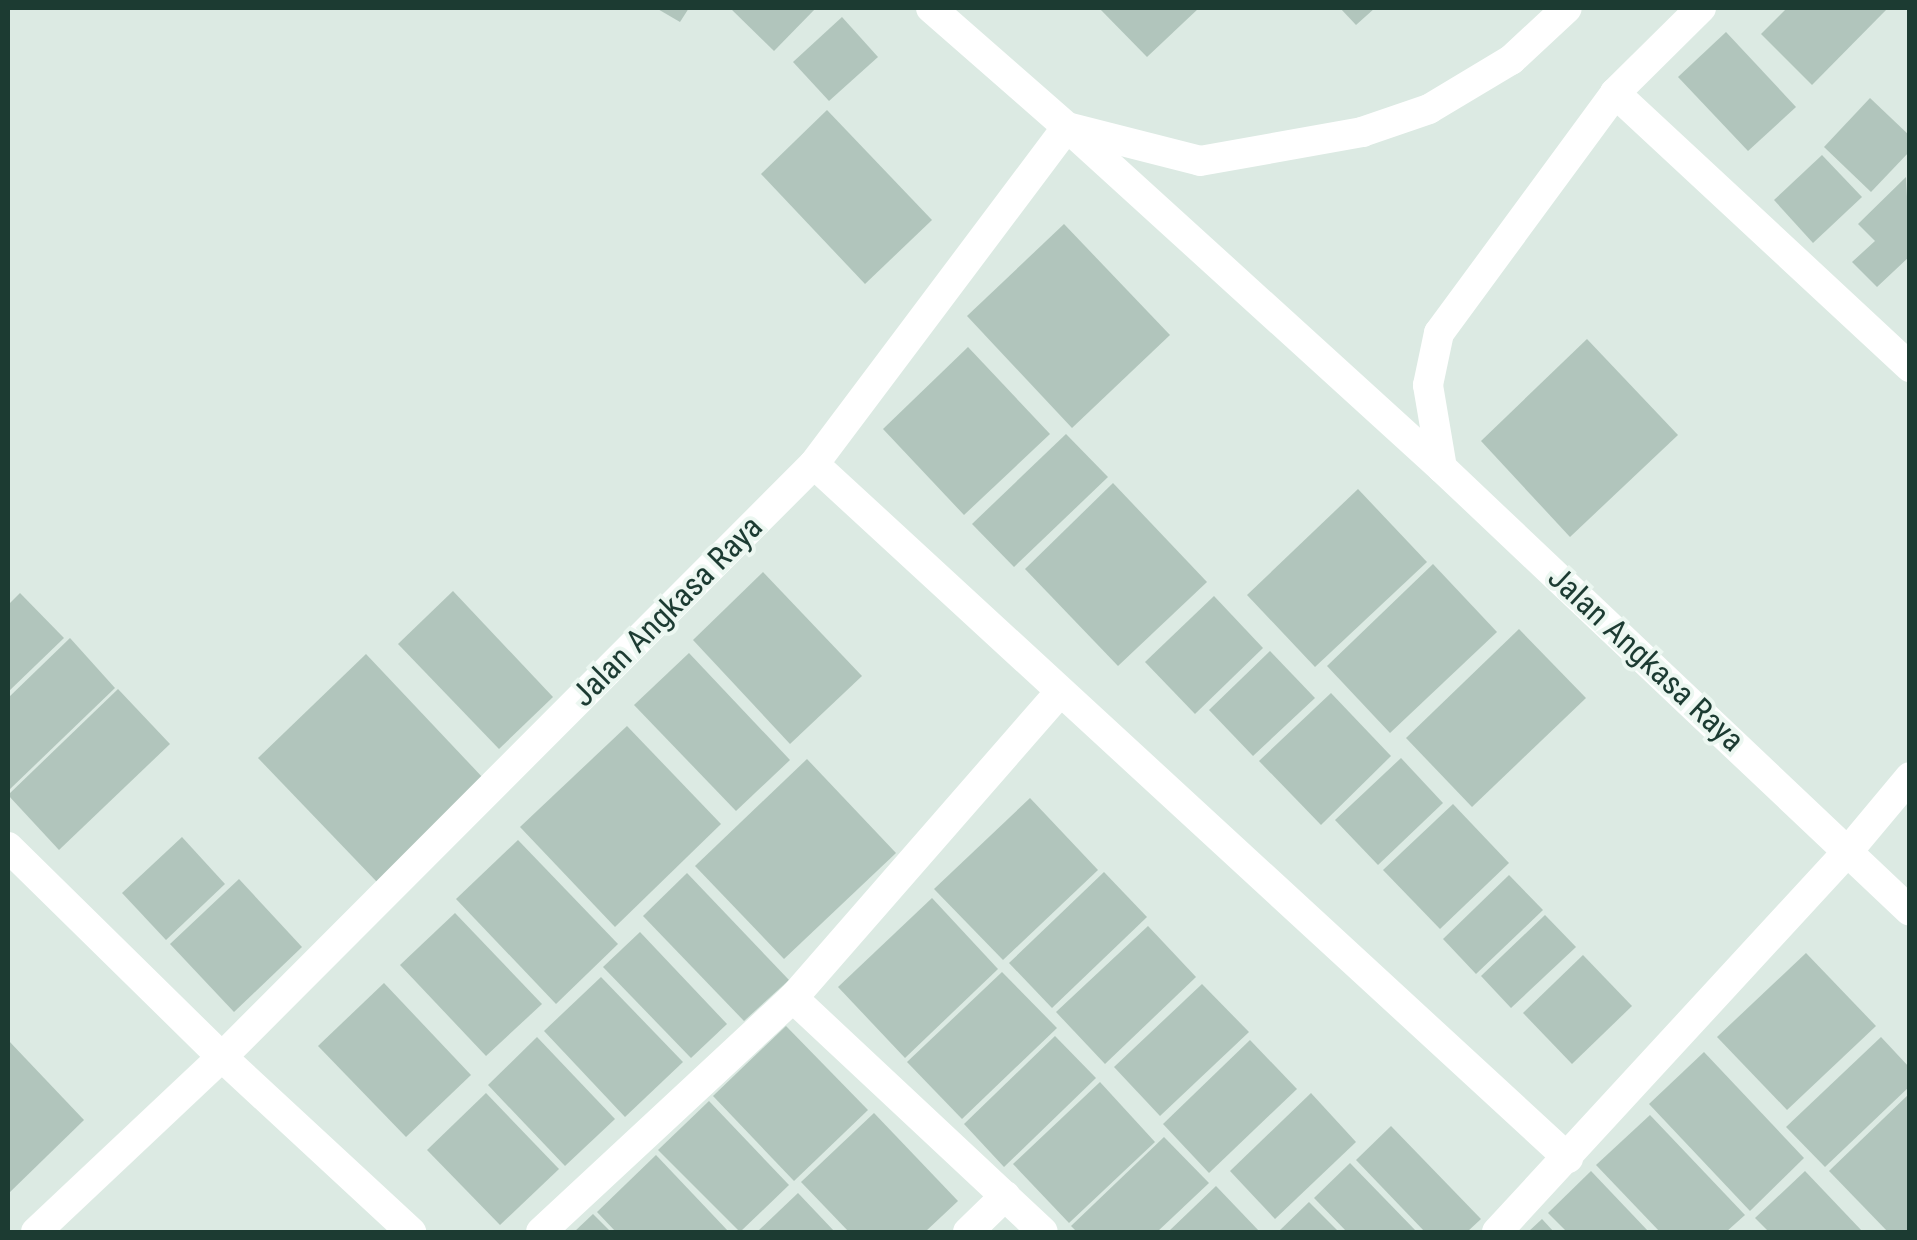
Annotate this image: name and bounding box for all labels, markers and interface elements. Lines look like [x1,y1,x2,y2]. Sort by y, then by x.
street label: Jalan Angkasa Raya [564,508,770,714]
street label: Jalan Angkasa Raya [1540,558,1752,760]

